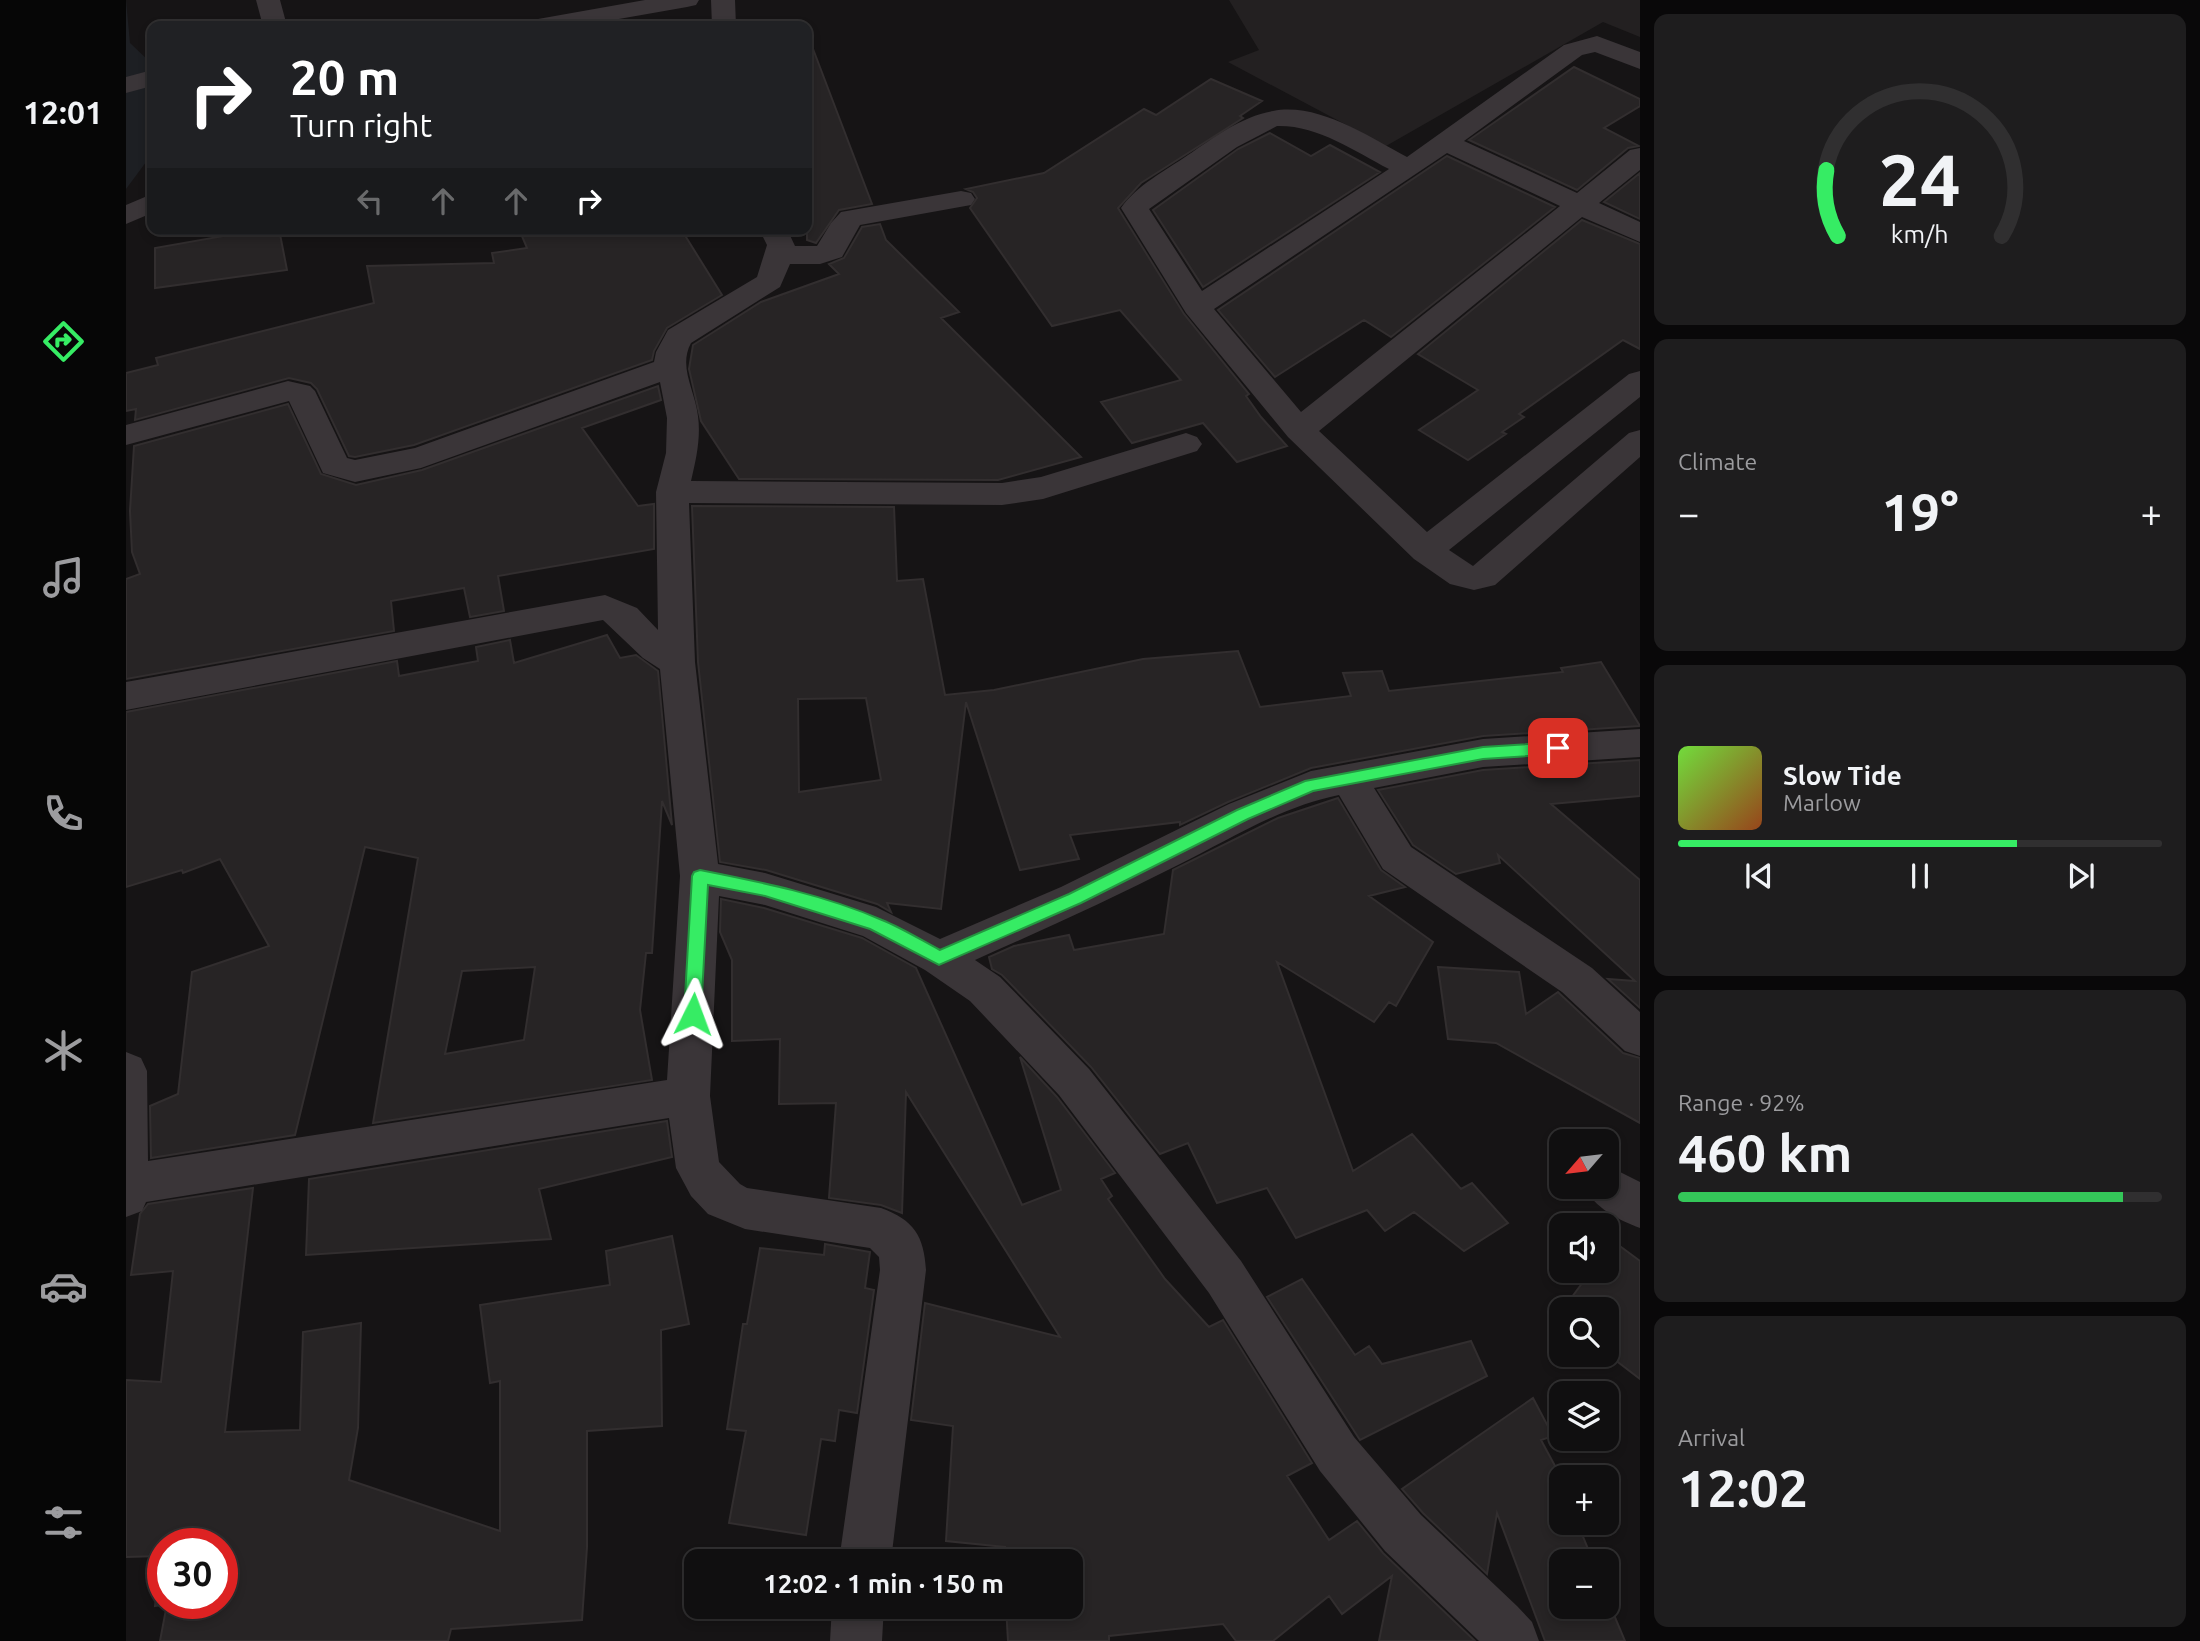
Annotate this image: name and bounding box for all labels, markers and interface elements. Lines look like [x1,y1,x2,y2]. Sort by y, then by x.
icon: right [175,49,266,140]
text: 20 m [290,49,399,104]
text: 12:01 [23,94,103,130]
text: Turn right [290,107,432,143]
text: 24 [1879,138,1961,220]
icon: left [351,182,389,220]
icon: ahead [424,182,462,220]
icon: ahead [497,182,535,220]
icon: right [570,182,608,220]
text: km/h [1891,220,1949,248]
icon: directions [39,317,88,366]
text: Climate [1678,449,1757,474]
text: 19° [1881,483,1959,541]
text: − [1678,492,1699,534]
text: + [2141,492,2162,534]
icon: music [39,553,88,602]
pin [1528,718,1588,778]
icon: arrive [1539,729,1577,767]
text: Slow Tide [1783,761,1902,790]
icon: phone [39,789,88,838]
text: Marlow [1783,790,1861,815]
icon: previous [1740,857,1778,895]
icon: pause [1901,857,1939,895]
icon: next [2062,857,2100,895]
position arrow [656,977,730,1051]
icon: climate [39,1026,88,1075]
text: Range · 92% [1678,1090,1805,1115]
text: 460 km [1678,1124,1852,1182]
north arrow [1549,1129,1619,1199]
map controls [1549,1129,1619,1619]
button: sound [1549,1213,1619,1283]
icon: car [39,1262,88,1311]
button: search [1549,1297,1619,1367]
button: layers [1549,1381,1619,1451]
text: Arrival [1678,1425,1745,1450]
text: 12:02 [1678,1459,1808,1517]
button: + [1549,1465,1619,1535]
icon: filters [39,1498,88,1547]
speed limit sign: 30 [147,1528,238,1619]
button: − [1549,1549,1619,1619]
text: 12:02 · 1 min · 150 m [763,1569,1004,1598]

